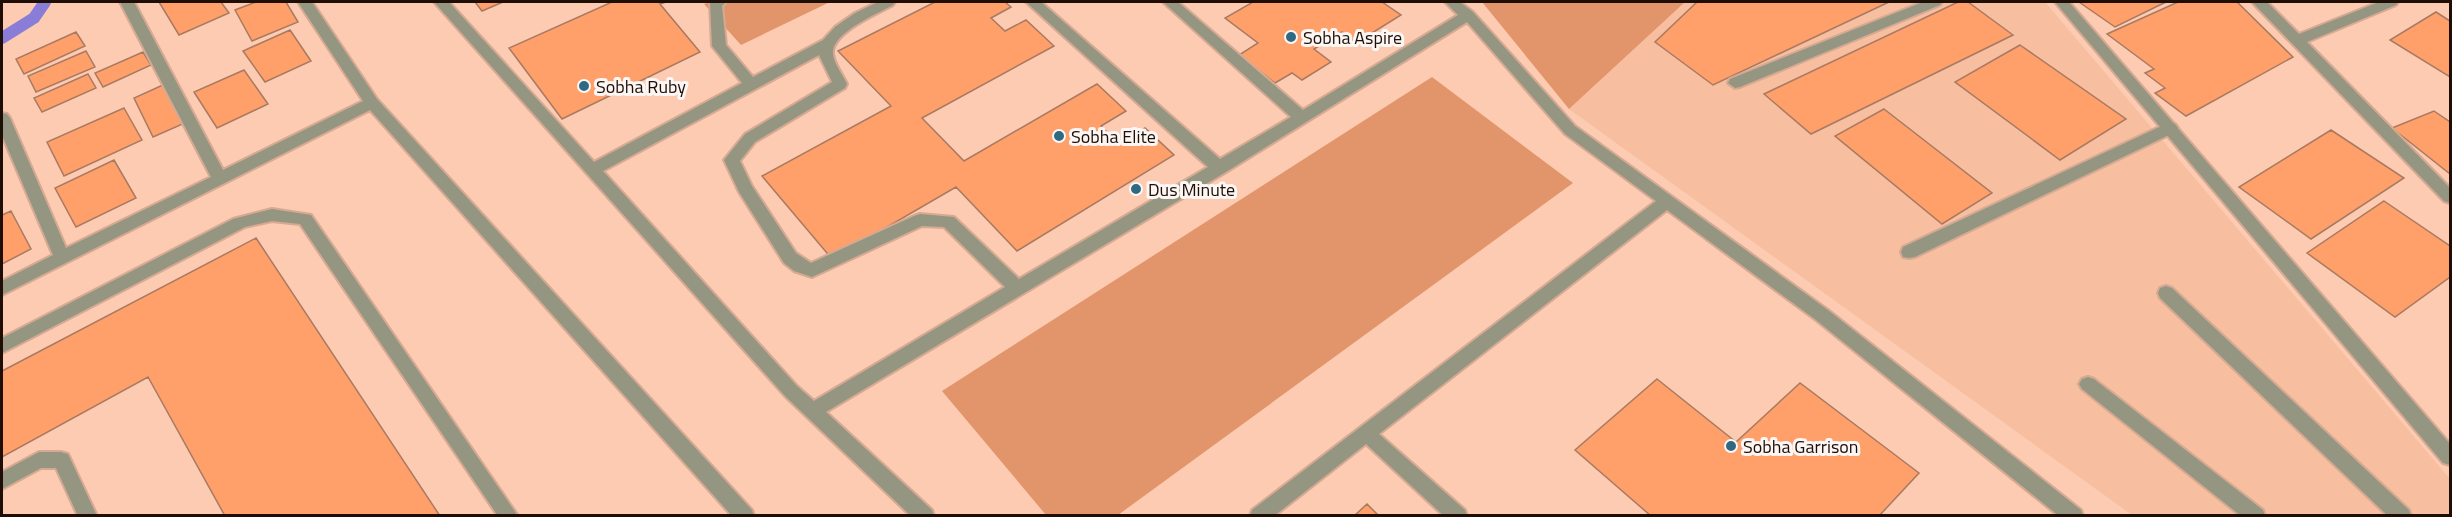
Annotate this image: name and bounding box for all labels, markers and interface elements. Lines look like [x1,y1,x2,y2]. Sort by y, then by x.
place label: Sobha Aspire [1303,24,1402,51]
marker: Sobha Aspire [1284,30,1298,44]
place label: Sobha Ruby [596,73,686,100]
marker: Sobha Ruby [577,79,591,93]
place label: Sobha Elite [1071,123,1156,150]
marker: Sobha Elite [1052,129,1066,143]
place label: Dus Minute [1148,176,1235,203]
marker: Dus Minute [1129,182,1143,196]
place label: Sobha Garrison [1743,433,1858,460]
marker: Sobha Garrison [1724,439,1738,453]

